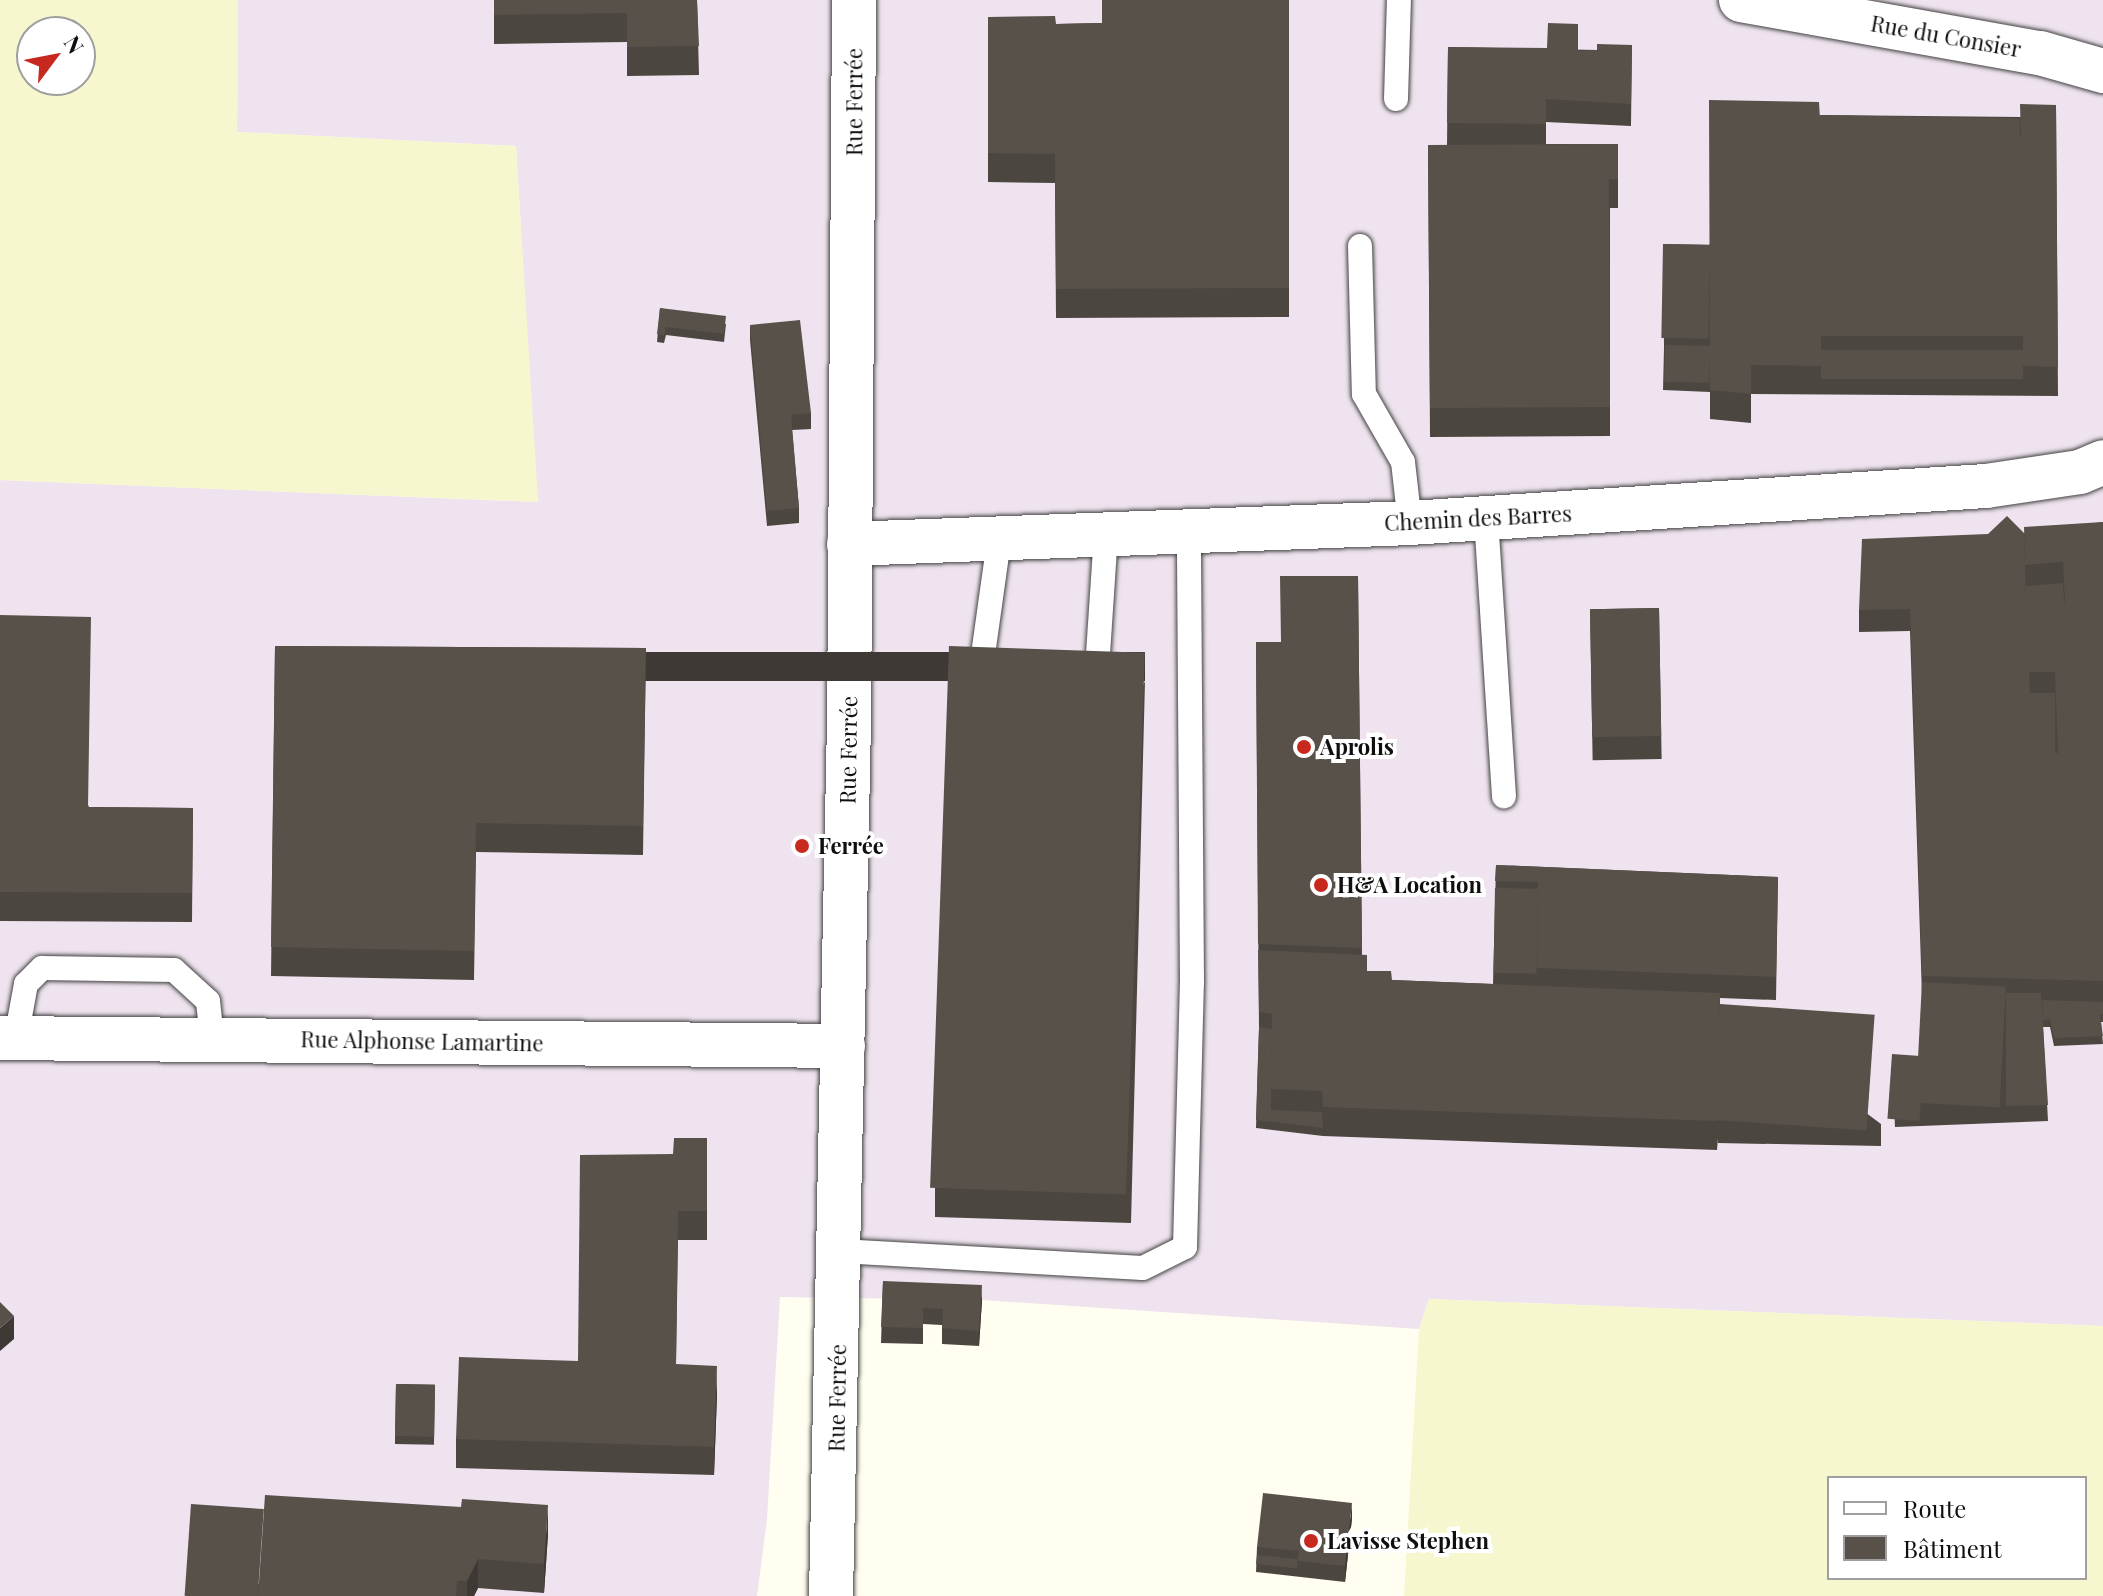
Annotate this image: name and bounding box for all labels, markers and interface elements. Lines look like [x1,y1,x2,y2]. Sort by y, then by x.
street label: Rue du Consier [1869,10,2023,62]
north arrow [16,16,96,96]
text: N [58,30,92,59]
street label: Rue Ferrée [841,48,867,156]
street label: Chemin des Barres [1384,500,1572,536]
street label: Rue Ferrée [834,696,862,804]
place label: Aprolis [1320,734,1394,760]
marker: Aprolis [1295,738,1313,756]
place label: Ferrée [818,833,884,859]
marker: Ferrée [793,837,811,855]
place label: H&A Location [1337,872,1482,898]
marker: H&A Location [1312,876,1330,894]
street label: Rue Alphonse Lamartine [300,1026,544,1056]
street label: Rue Ferrée [823,1344,851,1452]
legend [1827,1476,2087,1580]
text: Route [1903,1492,1966,1524]
place label: Lavisse Stephen [1327,1528,1489,1554]
marker: Lavisse Stephen [1302,1532,1320,1550]
text: Bâtiment [1903,1532,2002,1564]

